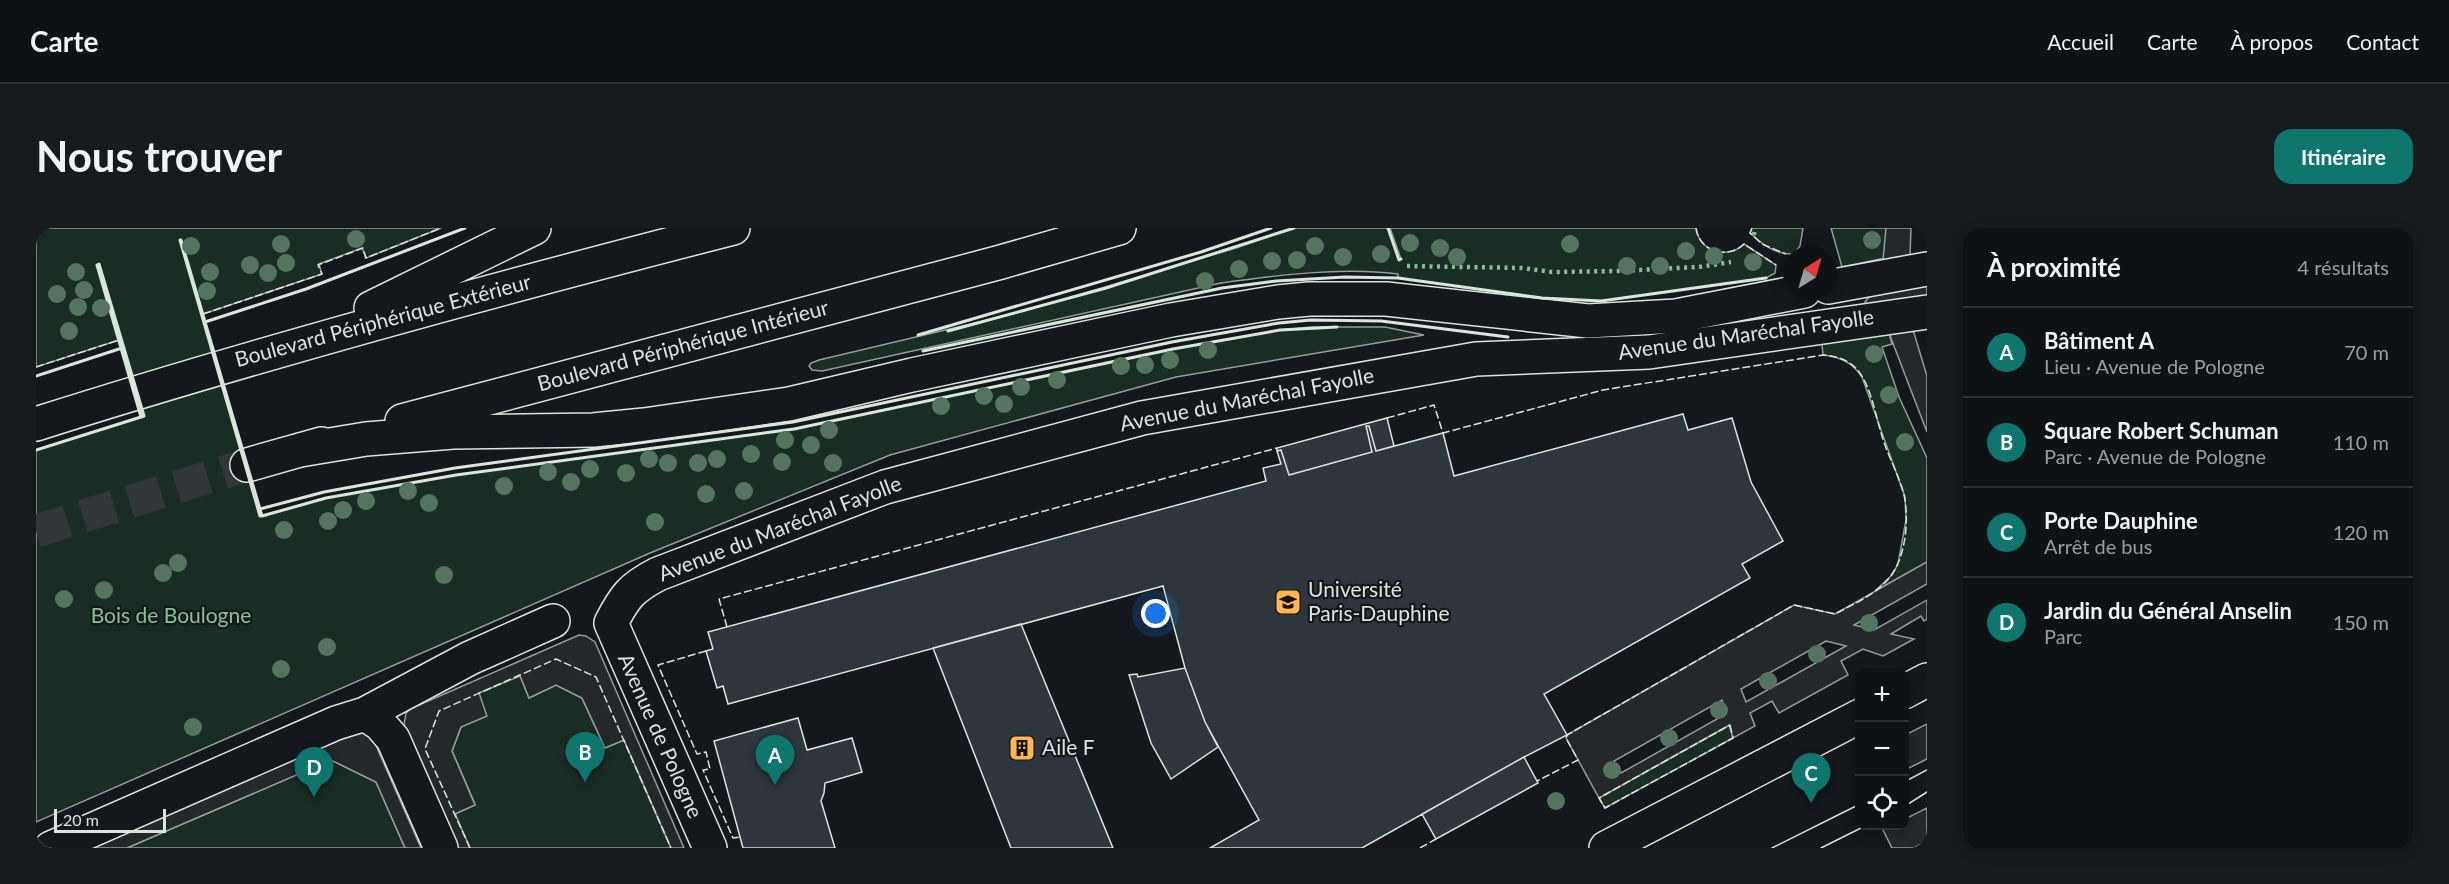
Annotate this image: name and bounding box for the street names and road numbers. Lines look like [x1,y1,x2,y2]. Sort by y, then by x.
street label: Boulevard Périphérique Extérieur [232,268,534,371]
street label: Boulevard Périphérique Intérieur [534,294,831,395]
street label: Avenue du Maréchal Fayolle [1616,303,1875,364]
street label: Avenue du Maréchal Fayolle [1118,362,1376,435]
street label: Avenue du Maréchal Fayolle [654,470,904,586]
street label: Avenue de Pologne [614,649,709,822]

